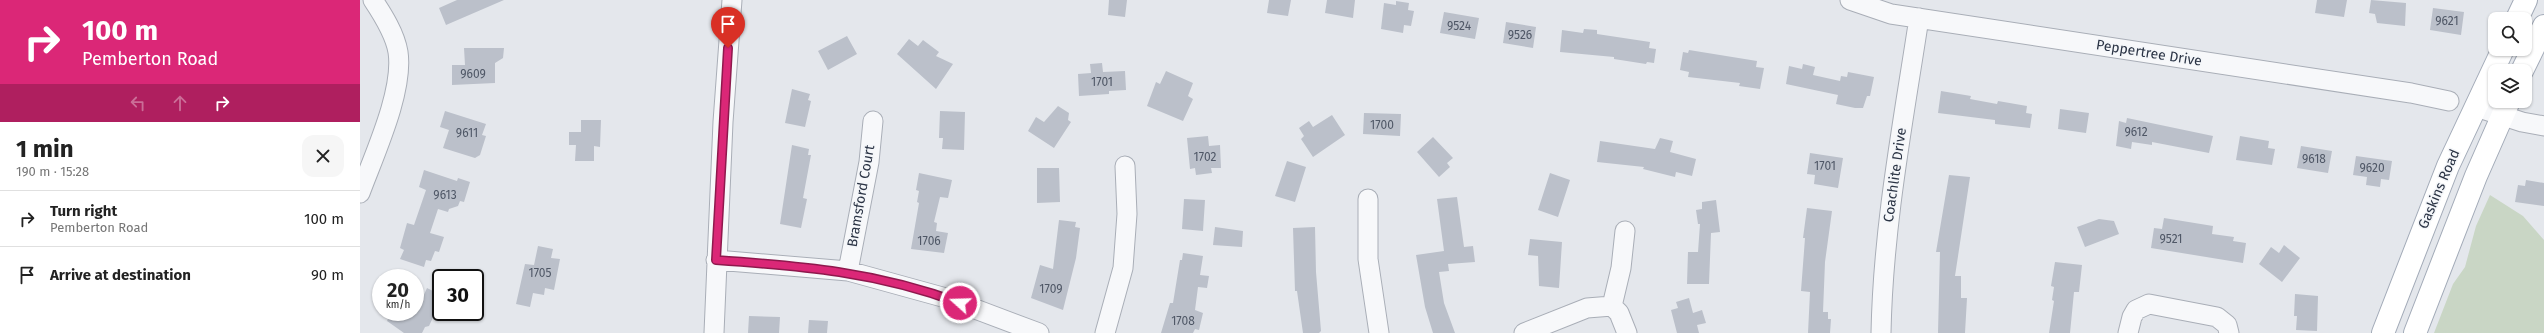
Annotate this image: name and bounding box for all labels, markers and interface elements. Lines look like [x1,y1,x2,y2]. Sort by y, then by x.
pin [711,7.0,745,48]
map controls [2488,12,2532,108]
button: search [2488,12,2532,56]
icon: arrive [717,13,739,35]
text: 100 m [82,14,158,47]
house number: 9621 [2435,14,2459,28]
icon: right [16,16,68,68]
house number: 9524 [1447,19,1472,33]
house number: 9526 [1508,28,1532,42]
street label: Peppertree Drive [2095,36,2203,70]
text: Pemberton Road [82,48,218,70]
button: layers [2488,64,2532,108]
house number: 9609 [460,67,486,81]
house number: 1701 [1091,75,1113,89]
icon: left [127,92,149,114]
icon: ahead [169,92,191,114]
icon: right [211,92,233,114]
house number: 1700 [1370,118,1394,132]
house number: 9612 [2124,125,2148,139]
house number: 9611 [456,126,478,140]
street label: Coachlite Drive [1880,127,1910,223]
text: 1 min [16,135,74,163]
button: close [302,135,344,177]
street label: Bramsford Court [844,143,879,249]
street label: Gaskins Road [2415,147,2463,231]
house number: 1702 [1194,150,1216,164]
house number: 9618 [2302,152,2326,166]
house number: 1701 [1814,159,1836,173]
house number: 9620 [2359,161,2385,175]
text: 190 m · 15:28 [16,164,89,179]
house number: 9613 [433,188,457,202]
text: Turn right [50,202,117,220]
icon: right [16,208,38,230]
text: 100 m [304,210,344,228]
text: Pemberton Road [50,220,148,235]
house number: 9521 [2159,232,2183,246]
house number: 1706 [917,234,941,248]
icon: arrive [16,264,38,286]
text: Arrive at destination [50,266,191,284]
text: 90 m [311,266,344,284]
house number: 1705 [528,266,552,280]
speed limit sign: 30 [432,269,484,321]
text: 20 [387,278,409,302]
position arrow [939,282,981,324]
house number: 1709 [1039,282,1063,296]
text: km/h [386,299,410,311]
house number: 1708 [1171,314,1195,328]

